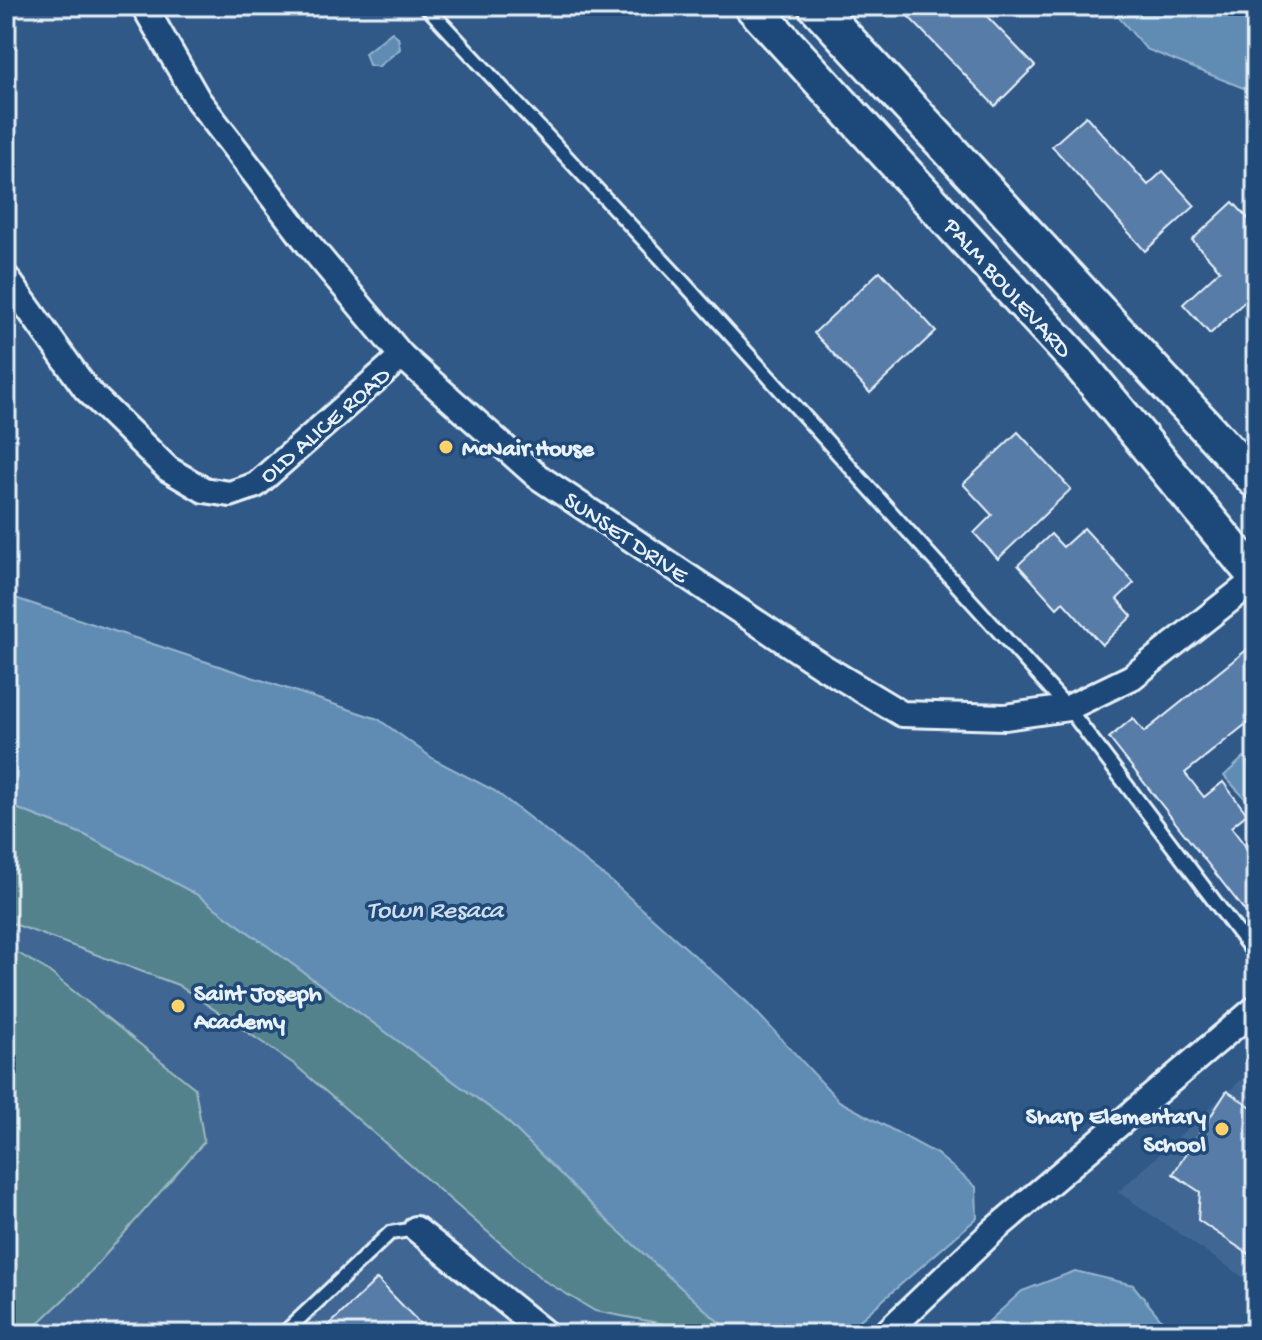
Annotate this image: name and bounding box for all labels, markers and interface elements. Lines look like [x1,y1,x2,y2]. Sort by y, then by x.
street label: PALM BOULEVARD [935,213,1077,366]
street label: OLD ALICE ROAD [255,362,398,491]
place label: McNair House [462,436,595,465]
marker: McNair House [437,438,455,456]
street label: SUNSET DRIVE [557,487,694,592]
water label: Town Resaca [367,897,505,928]
place label: Saint Joseph Academy [193,981,322,1038]
marker: Saint Joseph Academy [169,997,187,1015]
place label: Sharp Elementary School [1026,1104,1206,1161]
marker: Sharp Elementary School [1213,1120,1231,1138]

